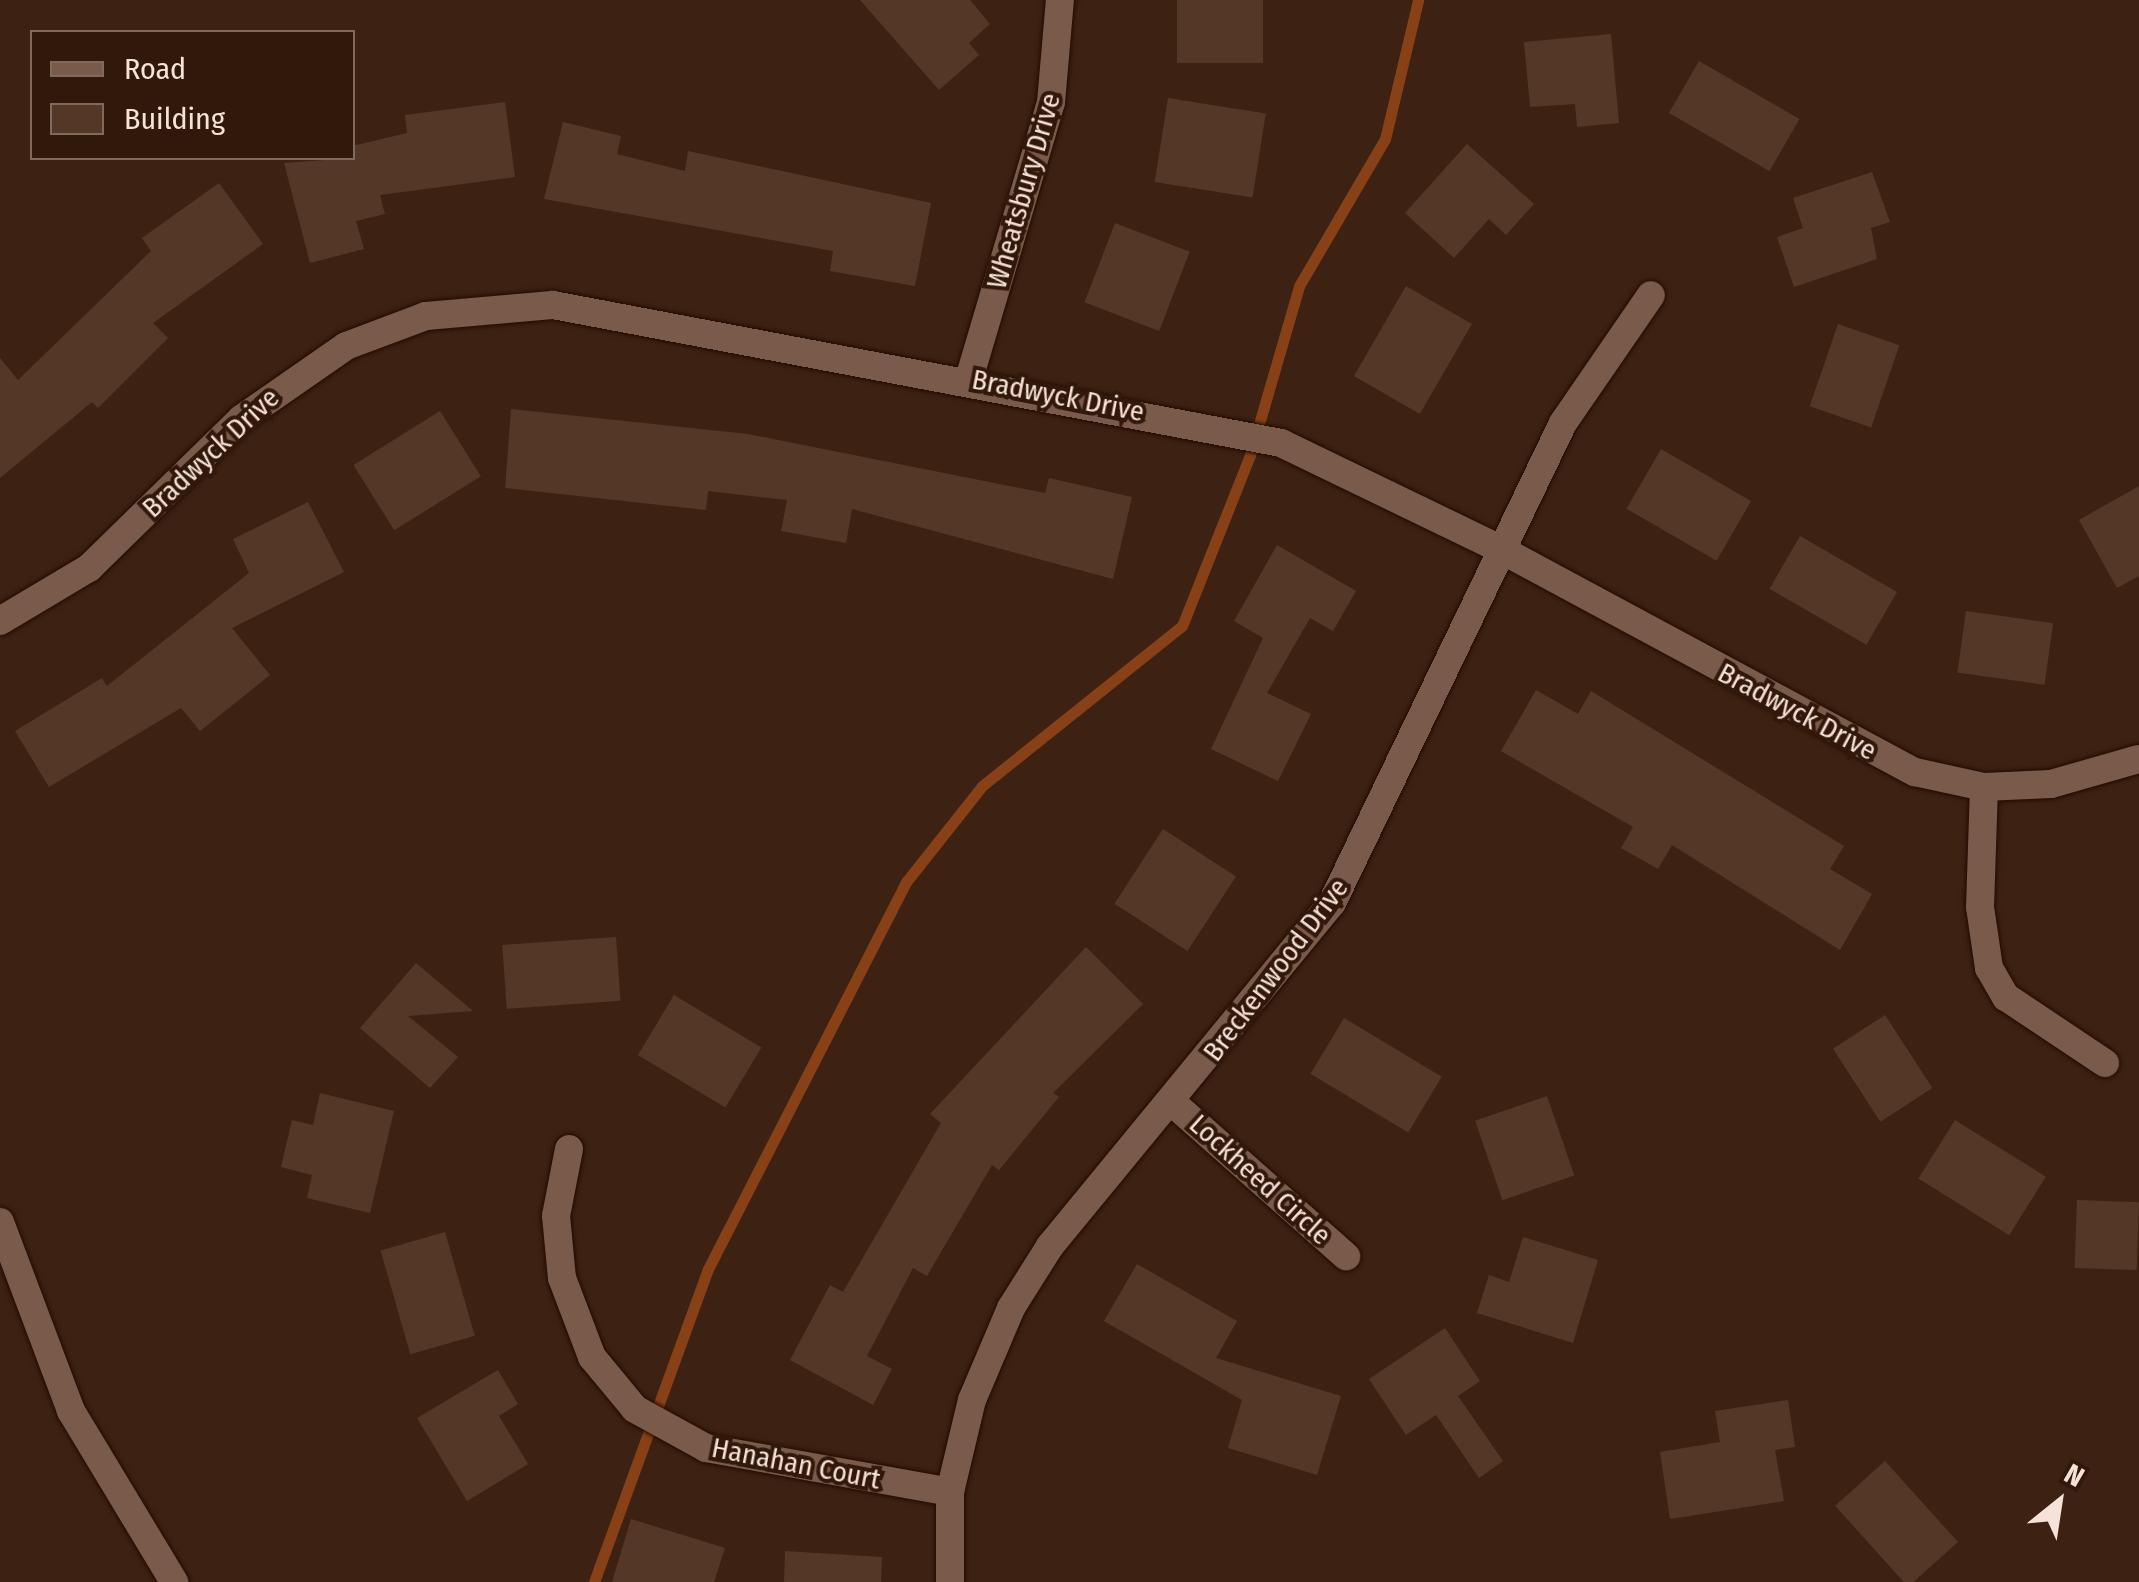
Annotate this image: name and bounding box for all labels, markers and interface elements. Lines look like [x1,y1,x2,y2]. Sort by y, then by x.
legend [30,30,355,160]
text: Road [124,51,186,87]
street label: Wheatsbury Drive [980,89,1068,293]
text: Building [124,101,225,137]
street label: Bradwyck Drive [969,363,1147,429]
street label: Bradwyck Drive [136,381,286,525]
street label: Bradwyck Drive [1712,656,1882,768]
street label: Breckenwood Drive [1196,872,1356,1068]
street label: Lockheed Circle [1182,1108,1338,1252]
street label: Hanahan Court [709,1431,883,1497]
north arrow [2009,1452,2109,1552]
text: N [2059,1457,2090,1494]

